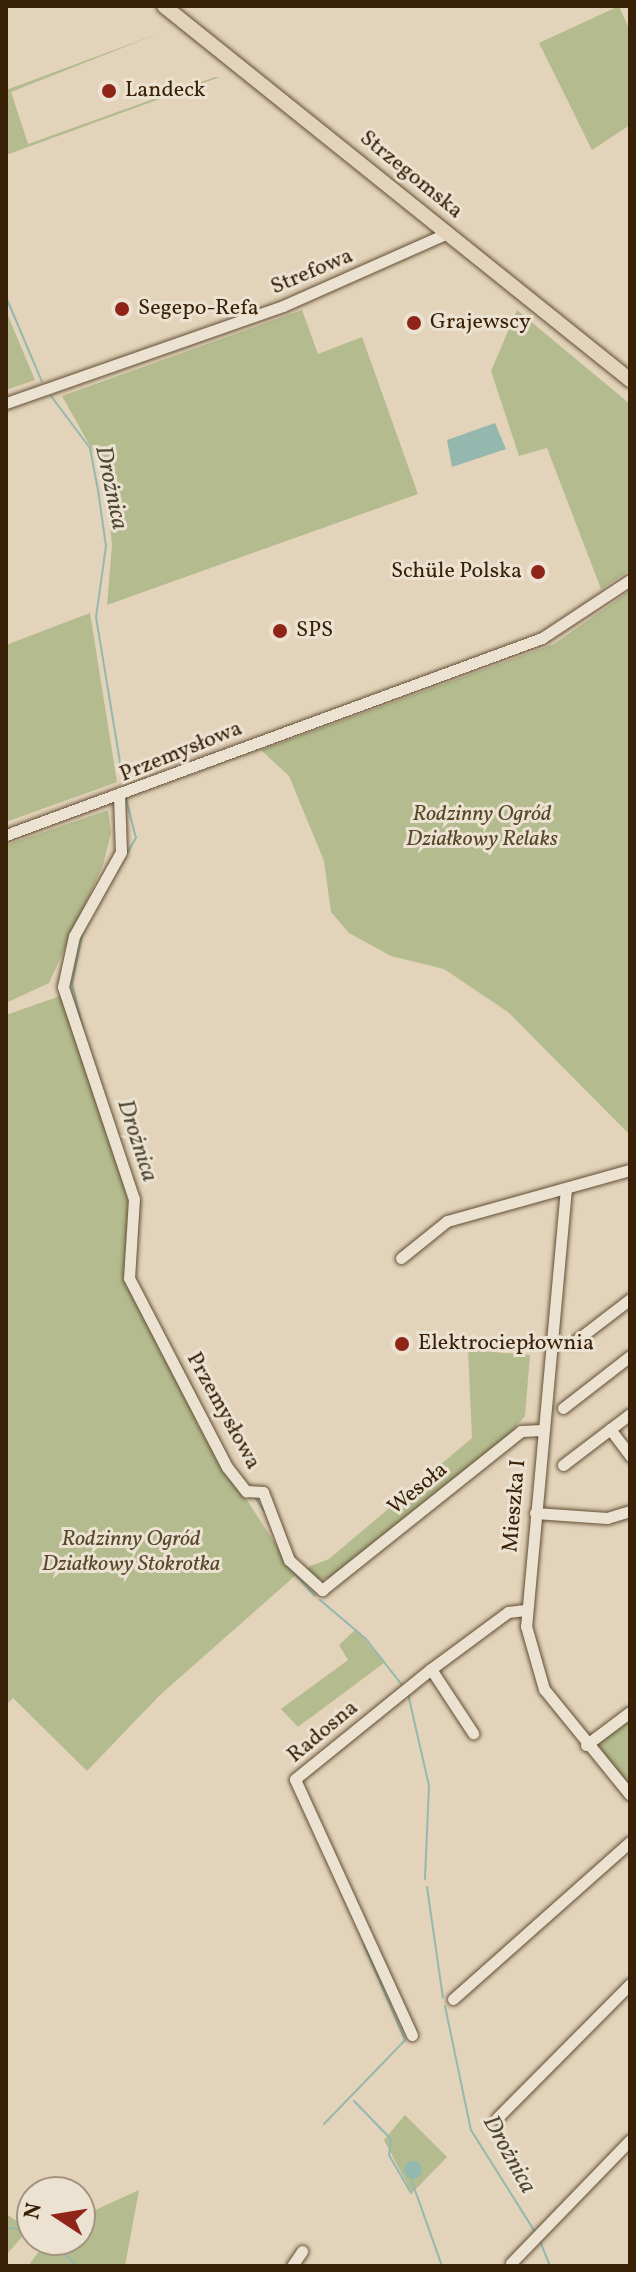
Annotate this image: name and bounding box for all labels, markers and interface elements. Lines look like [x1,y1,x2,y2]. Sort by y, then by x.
place label: Landeck [125,78,206,104]
marker: Landeck [100,82,118,100]
street label: Strzegomska [354,125,468,225]
street label: Strefowa [267,243,357,301]
place label: Segepo-Refa [138,296,259,322]
marker: Segepo-Refa [113,300,131,318]
place label: Grajewscy [430,310,531,336]
marker: Grajewscy [405,314,423,332]
water label: Drożnica [87,444,133,532]
place label: Schüle Polska [391,559,522,585]
marker: Schüle Polska [529,563,547,581]
place label: SPS [296,618,333,644]
marker: SPS [271,622,289,640]
street label: Przemysłowa [116,716,246,788]
park label: Rodzinny Ogród Działkowy Relaks [406,801,558,852]
water label: Drożnica [109,1096,163,1186]
place label: Elektrociepłownia [418,1331,594,1357]
marker: Elektrociepłownia [393,1335,411,1353]
street label: Przemysłowa [180,1348,266,1474]
street label: Wesoła [383,1457,453,1521]
street label: Mieszka I [498,1458,532,1554]
park label: Rodzinny Ogród Działkowy Stokrotka [42,1526,220,1578]
street label: Radosna [282,1695,364,1769]
water label: Drożnica [475,2111,541,2199]
north arrow [16,2176,96,2256]
text: N [17,2200,51,2222]

